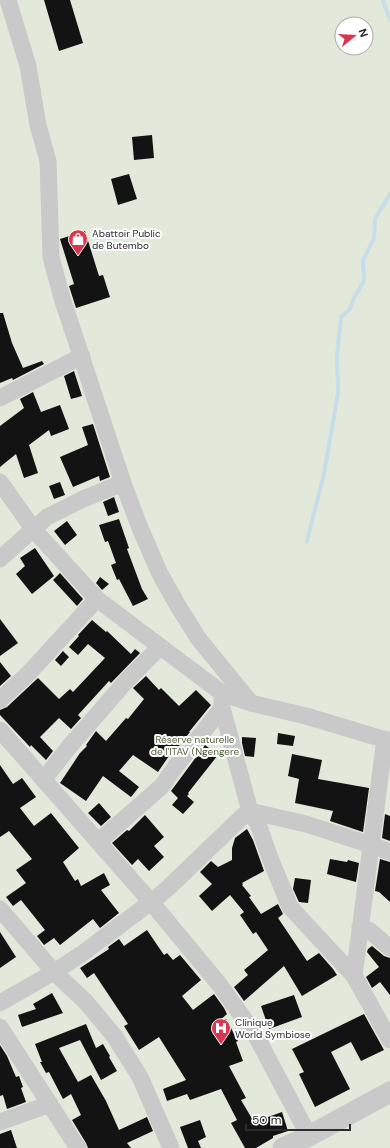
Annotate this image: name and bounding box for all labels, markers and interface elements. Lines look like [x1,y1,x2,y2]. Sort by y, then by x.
north arrow [334,16,374,56]
text: N [356,27,371,39]
place label: Abattoir Public de Butembo [92,227,161,252]
shop icon: Abattoir Public de Butembo [67,228,89,256]
park label: Réserve naturelle de l'ITAV (Ngengere [151,733,239,758]
place label: Clinique World Symbiose [235,1016,311,1041]
hospital icon: Clinique World Symbiose [210,1017,232,1045]
scale bar [246,1106,350,1132]
text: 50 m [252,1112,281,1128]

